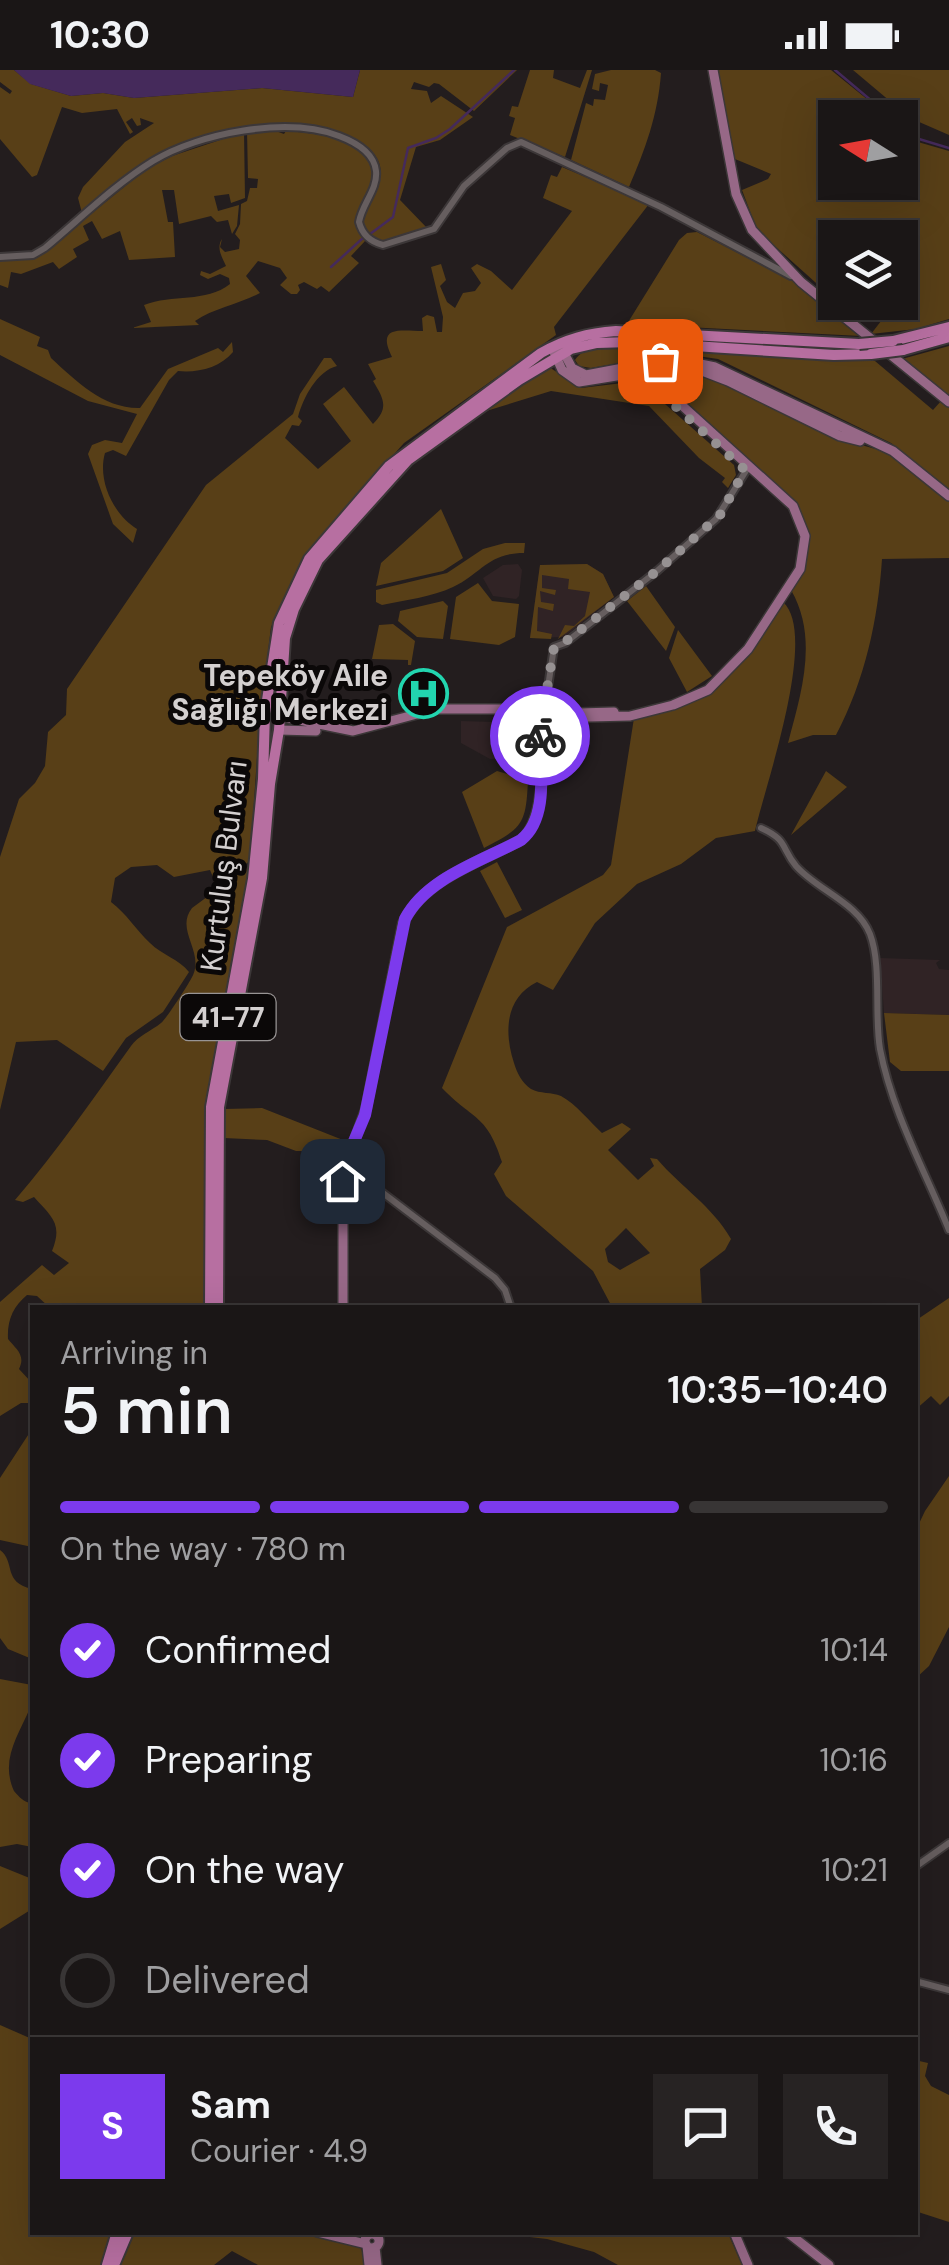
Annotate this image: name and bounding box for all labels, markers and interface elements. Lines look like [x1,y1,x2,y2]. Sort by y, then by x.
text: 10:30 [50,10,150,60]
north arrow [818,100,918,200]
map controls [818,100,918,320]
button: layers [818,220,918,320]
pin [618,319,703,404]
icon: bag [633,334,688,389]
place label: Tepeköy Aile Sağlığı Merkezi [171,656,388,729]
hospital icon: Tepeköy Aile Sağlığı Merkezi [397,667,449,719]
courier [490,686,590,786]
icon: bike [513,709,568,764]
street label: Kurtuluş Bulvarı [191,758,256,974]
road number: 41-77 [180,994,276,1040]
pin [300,1139,385,1224]
icon: home [315,1154,370,1209]
text: Arriving in [60,1332,208,1374]
text: 10:35–10:40 [667,1365,888,1415]
text: 5 min [60,1369,233,1453]
text: On the way · 780 m [60,1528,346,1570]
icon: check [60,1623,115,1678]
text: Confirmed [145,1625,331,1675]
text: 10:14 [820,1629,888,1671]
icon: check [60,1733,115,1788]
text: Preparing [145,1735,313,1785]
text: 10:16 [820,1739,888,1781]
icon: check [60,1843,115,1898]
text: On the way [145,1845,344,1895]
text: 10:21 [821,1849,888,1891]
text: Delivered [145,1955,310,2005]
button: chat [653,2074,758,2179]
button: phone [783,2074,888,2179]
text: Sam [190,2080,271,2130]
text: S [101,2101,124,2151]
text: Courier · 4.9 [190,2130,368,2172]

